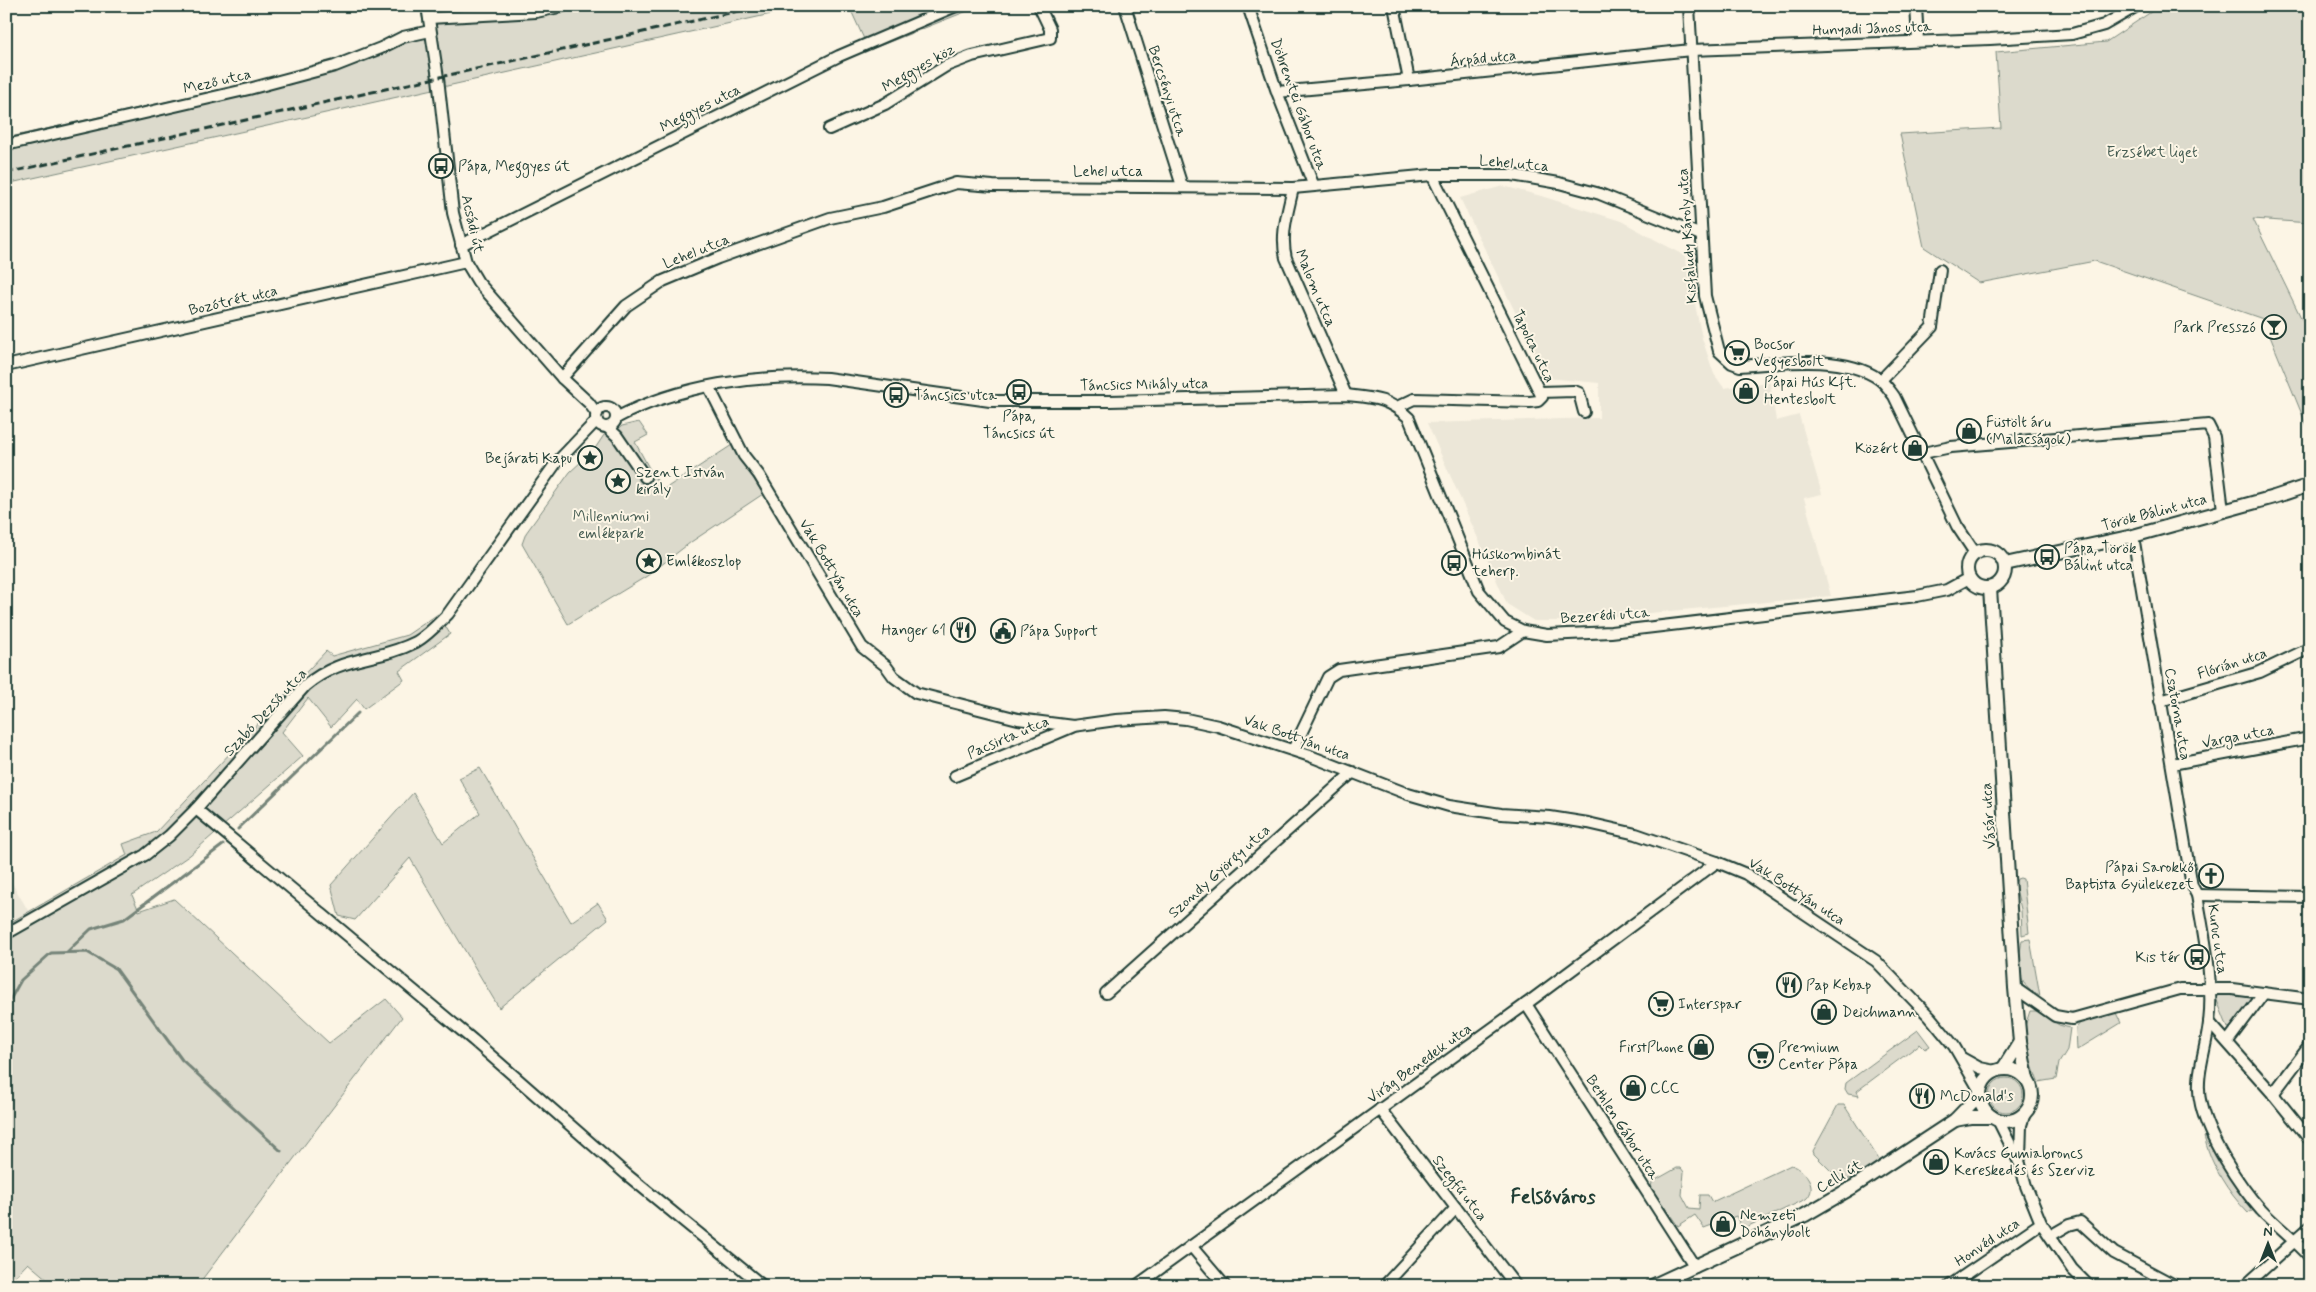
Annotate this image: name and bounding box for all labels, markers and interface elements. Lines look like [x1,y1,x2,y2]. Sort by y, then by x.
street label: Hunyadi János utca [1812,17,1933,41]
street label: Döbrentei Gábor utca [1265,36,1332,174]
street label: Meggyes köz [878,40,959,99]
street label: Bercsényi utca [1143,43,1192,140]
street label: Árpád utca [1449,45,1517,72]
street label: Mező utca [181,64,253,99]
street label: Meggyes utca [657,80,745,139]
park label: Erzsébet liget [2106,143,2198,163]
street label: Lehel utca [1478,151,1550,177]
bus stop icon: Pápa, Meggyes út [428,153,454,179]
place label: Pápa, Meggyes út [458,157,570,178]
street label: Lehel utca [1073,162,1143,182]
street label: Kisfaludy Károly utca [1673,168,1703,304]
street label: Acsádi út [456,193,489,256]
street label: Lehel utca [660,229,733,274]
street label: Malom utca [1290,246,1341,331]
street label: Bozótrét utca [187,281,280,321]
street label: Tapolca utca [1507,307,1559,386]
bar icon: Park Presszó [2261,314,2287,340]
place label: Park Presszó [2173,318,2256,338]
place label: Bocsor Vegyesbolt [1754,335,1824,373]
supermarket icon: Bocsor Vegyesbolt [1724,340,1750,366]
place label: Pápai Hús Kft. Hentesbolt [1764,373,1856,410]
street label: Táncsics Mihály utca [1080,374,1208,396]
shop icon: Pápai Hús Kft. Hentesbolt [1733,378,1759,404]
bus stop icon: Pápa, Táncsics út [1006,379,1032,405]
bus stop icon: Táncsics utca [883,382,909,408]
place label: Táncsics utca [914,386,998,406]
place label: Pápa, Táncsics út [983,407,1055,444]
place label: Füstölt áru (Malacságok) [1986,413,2071,450]
shop icon: Füstölt áru (Malacságok) [1956,418,1982,444]
shop icon: Közért [1902,435,1928,461]
place label: Közért [1855,439,1898,459]
place icon: Bejárati Kapu [577,445,603,471]
place label: Bejárati Kapu [485,449,572,469]
place label: Szent István király [636,463,725,500]
place icon: Szent István király [605,468,631,494]
street label: Török Bálint utca [2099,489,2209,537]
park label: Millenniumi emlékpark [573,507,649,544]
street label: Vak Bottyán utca [794,516,868,621]
place label: Pápa, Török Bálint utca [2064,539,2137,576]
bus stop icon: Pápa, Török Bálint utca [2034,544,2060,570]
place label: Húskombinát teherp. [1471,545,1561,582]
place icon: Emlékoszlop [636,548,662,574]
bus stop icon: Húskombinát teherp. [1441,550,1467,576]
place label: Emlékoszlop [666,552,741,572]
street label: Bezerédi utca [1560,603,1651,629]
restaurant icon: Hanger 61 [950,617,976,643]
public building icon: Pápa Support [990,618,1016,644]
place label: Hanger 61 [881,621,946,642]
place label: Pápa Support [1020,622,1098,642]
street label: Flórián utca [2195,643,2270,685]
street label: Szabó Dezső utca [220,664,312,761]
street label: Csatorna utca [2159,666,2195,762]
street label: Vak Bottyán utca [1241,710,1353,766]
street label: Pacsirta utca [964,712,1052,764]
street label: Varga utca [2200,720,2277,755]
street label: Vásár utca [1977,782,2001,850]
street label: Szondy György utca [1164,820,1276,924]
street label: Vak Bottyán utca [1744,853,1849,931]
place label: Pápai Sarokkő Baptista Gyülekezet [2065,858,2194,895]
church icon: Pápai Sarokkő Baptista Gyülekezet [2198,863,2224,889]
street label: Kuruc utca [2202,903,2232,976]
bus stop icon: Kis tér [2184,944,2210,970]
place label: Kis tér [2135,948,2180,968]
restaurant icon: Pap Kebap [1776,972,1802,998]
place label: Pap Kebap [1806,976,1871,996]
supermarket icon: Interspar [1648,991,1674,1017]
place label: Interspar [1678,995,1741,1015]
shop icon: Deichmann [1811,999,1837,1025]
place label: Deichmann [1842,1003,1917,1023]
street label: Virág Benedek utca [1363,1019,1476,1109]
shop icon: FirstPhone [1688,1034,1714,1060]
place label: FirstPhone [1619,1038,1684,1058]
place label: Premium Center Pápa [1778,1038,1858,1075]
supermarket icon: Premium Center Pápa [1748,1043,1774,1069]
street label: Bethlen Gábor utca [1581,1071,1664,1185]
shop icon: CCC [1620,1075,1646,1101]
place label: CCC [1650,1079,1679,1099]
restaurant icon: McDonald's [1909,1083,1935,1109]
place label: McDonald's [1940,1087,2014,1107]
place label: Kovács Gumiabroncs Kereskedés és Szerviz [1954,1144,2095,1181]
shop icon: Kovács Gumiabroncs Kereskedés és Szerviz [1923,1149,1949,1175]
street label: Szegfű utca [1426,1152,1491,1226]
street label: Celli út [1813,1155,1866,1198]
district label: Felsőváros [1510,1184,1596,1211]
place label: Nemzeti Dohánybolt [1740,1206,1811,1243]
shop icon: Nemzeti Dohánybolt [1710,1211,1736,1237]
street label: Honvéd utca [1951,1214,2024,1272]
north arrow [2244,1220,2294,1270]
text: N [2263,1223,2273,1241]

